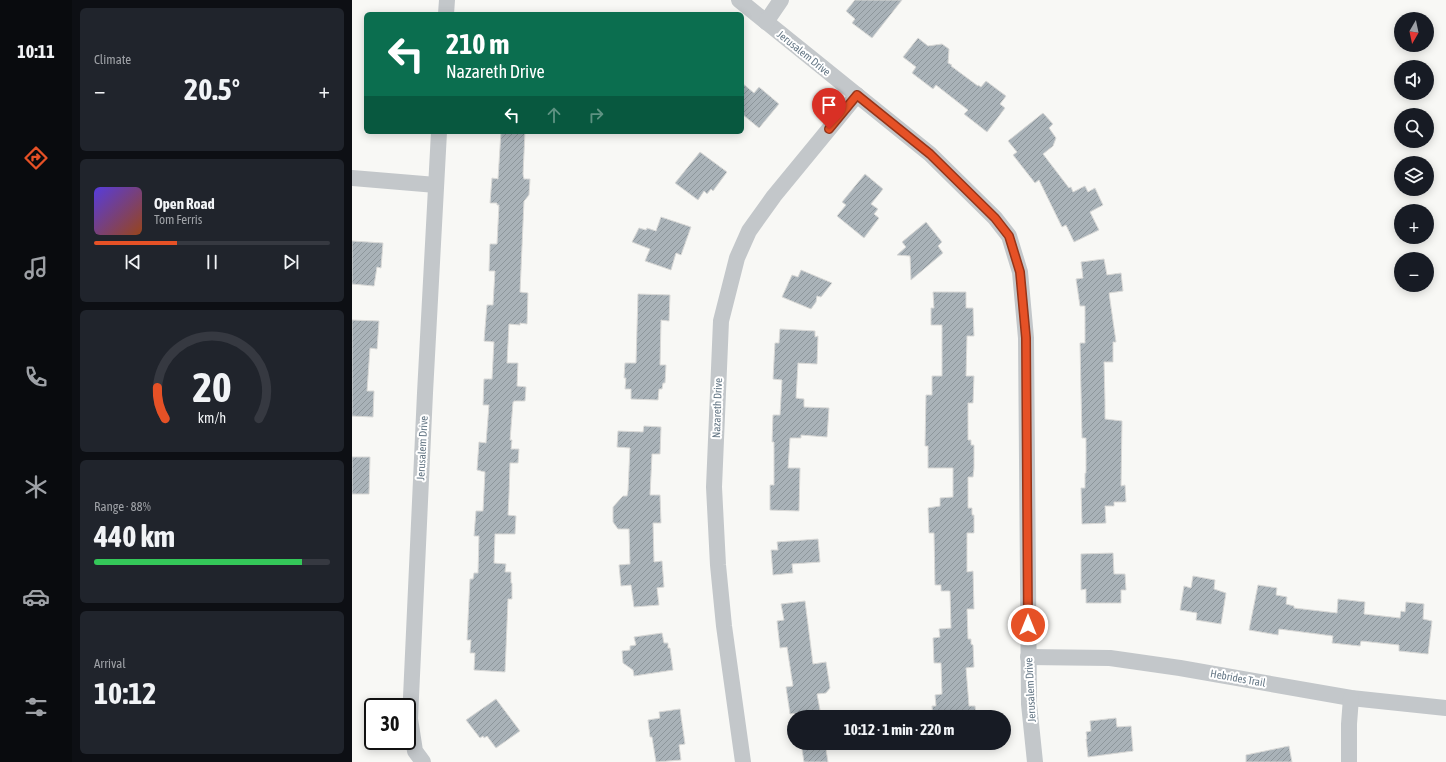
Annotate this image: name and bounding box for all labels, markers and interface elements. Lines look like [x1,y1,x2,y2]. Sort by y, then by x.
north arrow [1394,12,1434,52]
map controls [1394,12,1434,292]
icon: left [380,28,432,80]
text: 210 m [446,28,509,60]
street label: Jerusalem Drive [775,28,833,78]
text: 10:11 [17,41,55,62]
text: Climate [94,52,131,67]
button: sound [1394,60,1434,100]
text: Nazareth Drive [446,61,545,82]
text: 20.5° [184,72,240,106]
text: − [94,77,105,103]
text: + [319,77,330,103]
pin [812,88,846,129]
icon: arrive [818,94,840,116]
icon: left [501,104,523,126]
icon: ahead [543,104,565,126]
icon: right [585,104,607,126]
button: search [1394,108,1434,148]
icon: directions [22,144,50,172]
button: layers [1394,156,1434,196]
text: Open Road [154,195,215,212]
button: + [1394,204,1434,244]
text: Tom Ferris [154,212,202,227]
icon: previous [122,251,144,273]
icon: pause [201,251,223,273]
icon: next [280,251,302,273]
button: − [1394,252,1434,292]
icon: music [22,254,50,282]
icon: phone [22,363,50,391]
text: 20 [192,363,232,411]
street label: Nazareth Drive [710,378,724,438]
text: km/h [198,410,226,426]
street label: Jerusalem Drive [414,415,430,481]
icon: climate [22,473,50,501]
text: Range · 88% [94,499,151,514]
text: 440 km [94,519,175,553]
icon: car [22,583,50,611]
position arrow [1007,604,1049,646]
text: Arrival [94,656,126,671]
street label: Jerusalem Drive [1022,657,1038,723]
street label: Hebrides Trail [1210,667,1267,689]
text: 10:12 [94,676,156,710]
icon: filters [22,693,50,721]
speed limit sign: 30 [364,698,416,750]
text: 10:12 · 1 min · 220 m [844,721,954,738]

